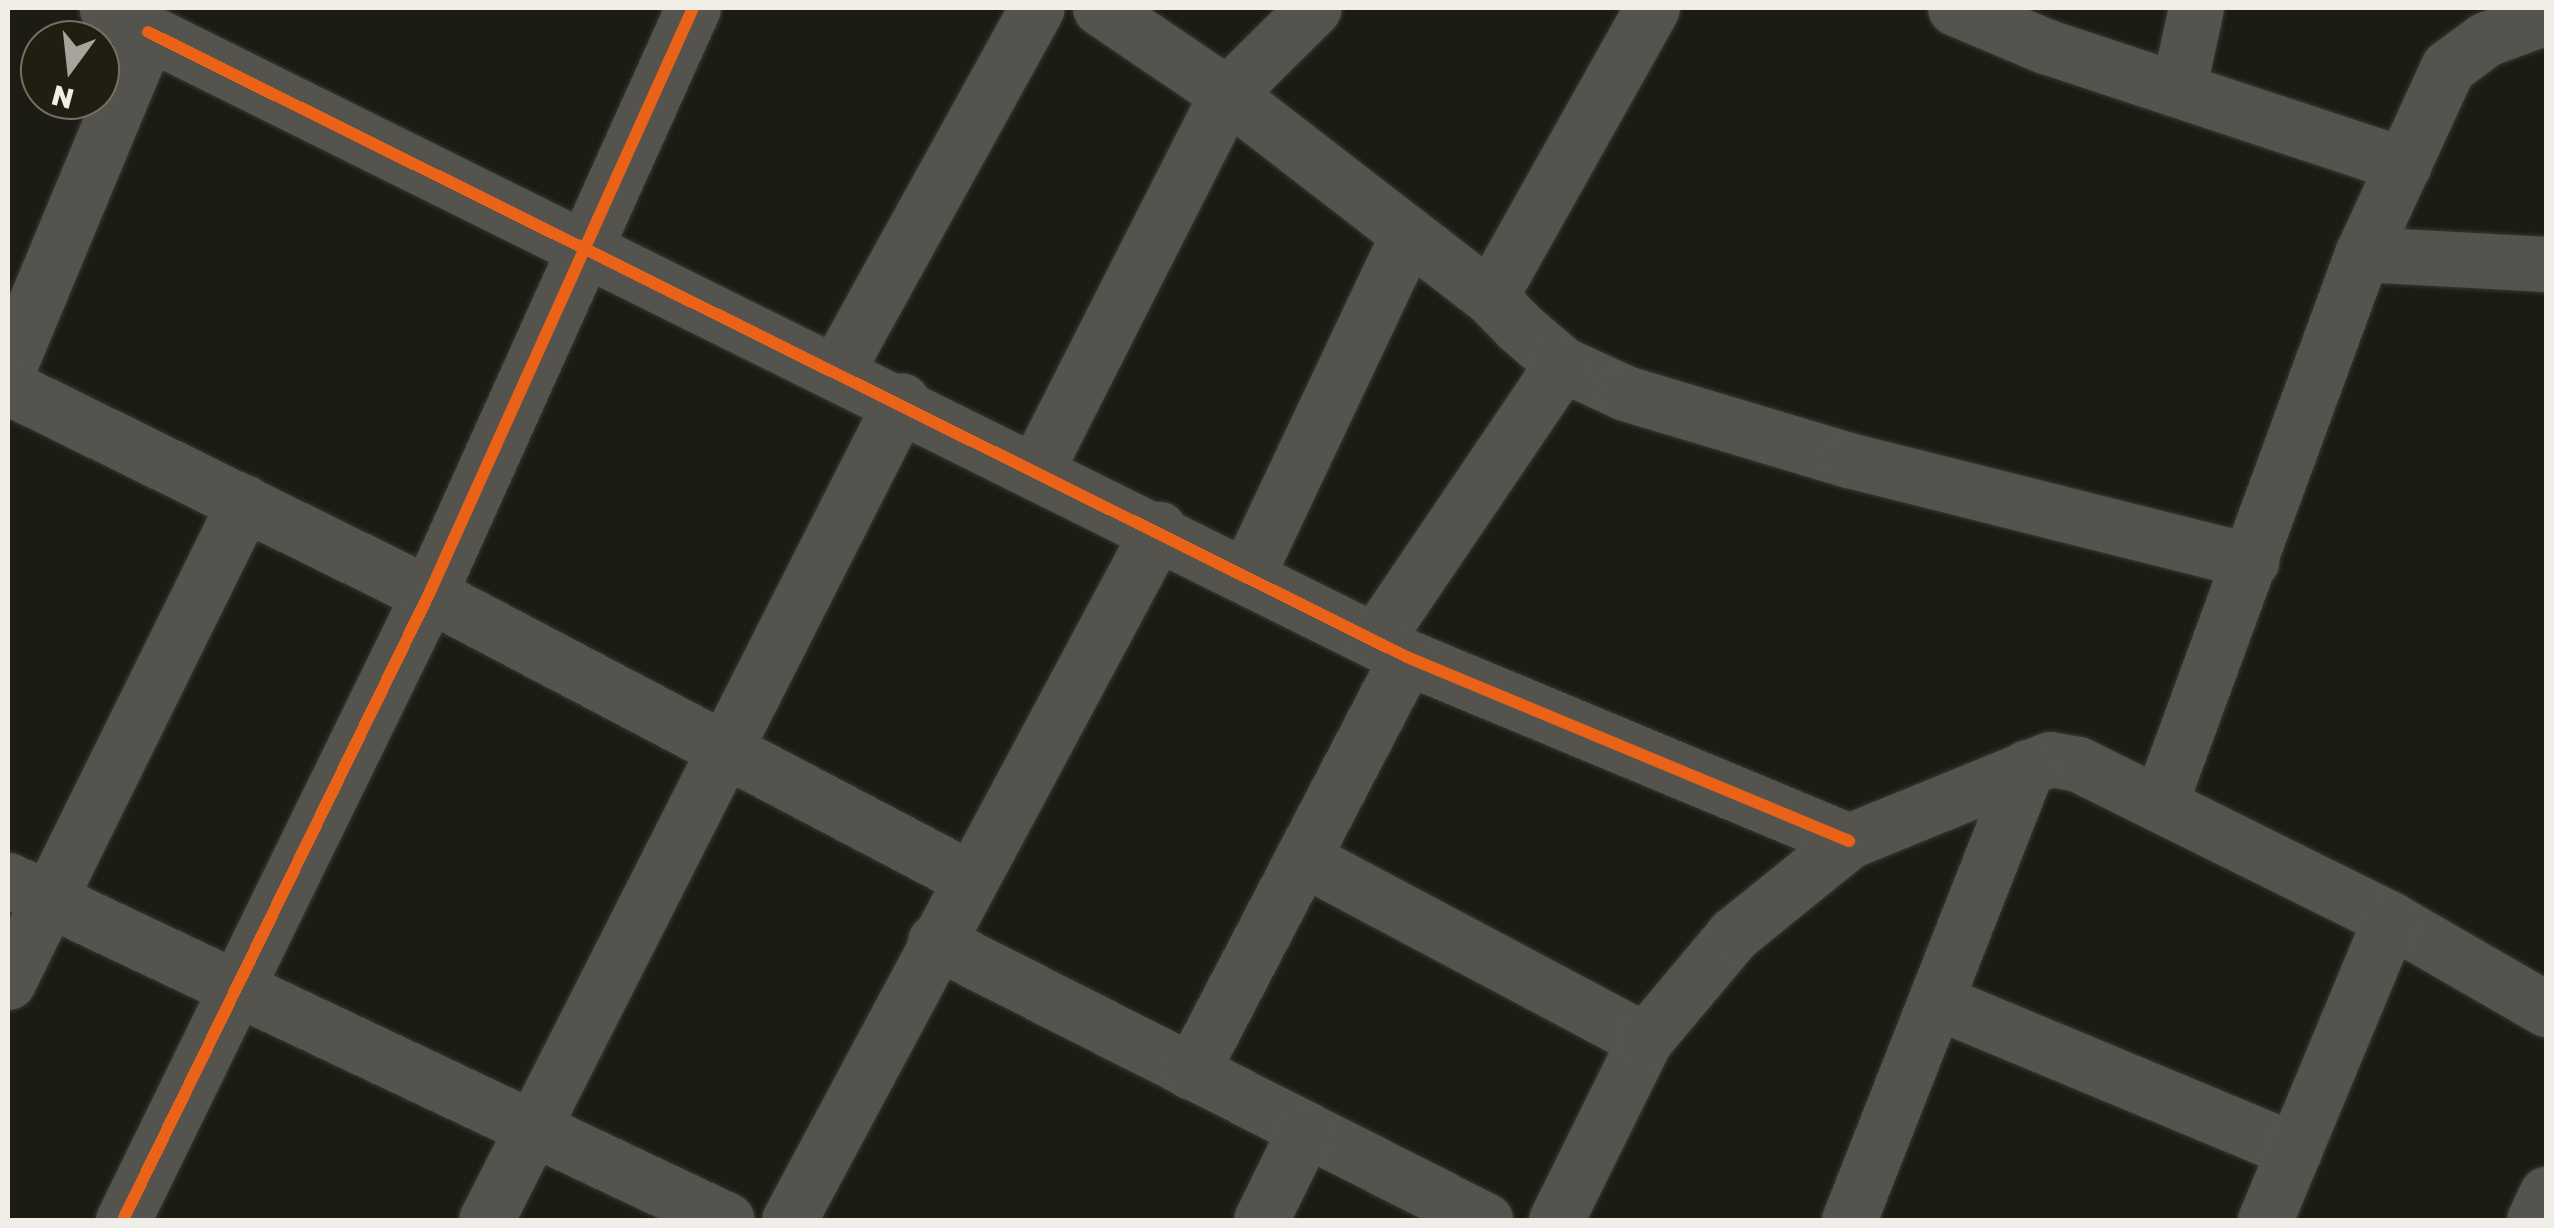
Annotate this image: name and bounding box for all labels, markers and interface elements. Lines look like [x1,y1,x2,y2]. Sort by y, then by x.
north arrow [20,20,120,120]
text: N [48,79,77,116]

